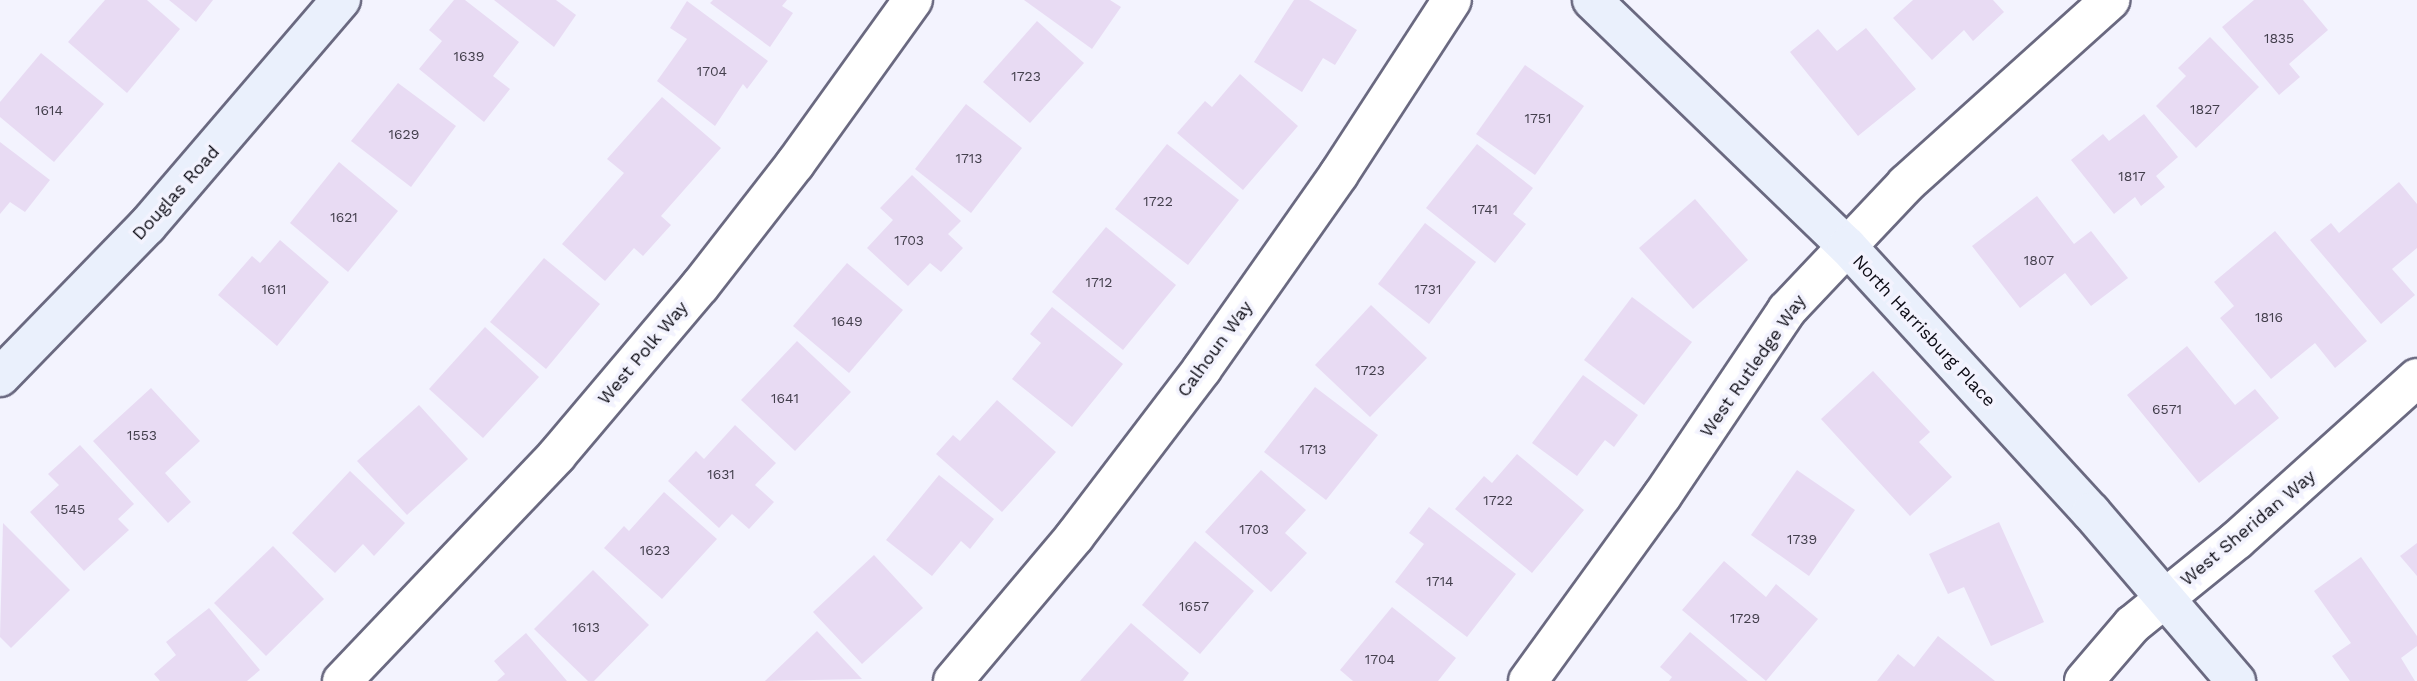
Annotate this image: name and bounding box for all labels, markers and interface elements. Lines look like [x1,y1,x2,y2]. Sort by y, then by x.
house number: 1835 [2264,30,2294,46]
house number: 1639 [454,48,484,64]
house number: 1704 [697,63,727,79]
house number: 1723 [1011,68,1041,84]
house number: 1827 [2190,101,2220,117]
house number: 1614 [35,102,63,118]
house number: 1751 [1525,110,1551,126]
house number: 1629 [389,126,419,142]
street label: Douglas Road [128,141,224,245]
house number: 1713 [956,150,982,166]
house number: 1817 [2118,168,2146,184]
house number: 1722 [1143,193,1173,209]
house number: 1741 [1472,201,1498,217]
house number: 1621 [330,209,358,225]
house number: 1703 [894,232,924,248]
street label: North Harrisburg Place [1848,251,2000,411]
house number: 1807 [2024,252,2054,268]
house number: 1712 [1086,274,1112,290]
house number: 1611 [262,281,286,297]
house number: 1731 [1415,281,1441,297]
street label: West Rutledge Way [1696,290,1810,442]
street label: West Polk Way [593,297,693,409]
street label: Calhoun Way [1173,297,1257,401]
house number: 1816 [2255,309,2283,325]
house number: 1649 [831,313,863,329]
house number: 1723 [1355,362,1385,378]
house number: 1641 [771,390,799,406]
house number: 6571 [2152,401,2182,417]
house number: 1553 [127,427,157,443]
house number: 1713 [1300,441,1326,457]
street label: West Sheridan Way [2176,465,2320,591]
house number: 1631 [707,466,735,482]
house number: 1722 [1483,492,1513,508]
house number: 1545 [55,501,85,517]
house number: 1703 [1239,521,1269,537]
house number: 1739 [1787,531,1817,547]
house number: 1623 [640,542,670,558]
house number: 1714 [1426,573,1454,589]
house number: 1657 [1179,598,1209,614]
house number: 1729 [1730,610,1760,626]
house number: 1613 [572,619,600,635]
house number: 1704 [1365,651,1395,667]

